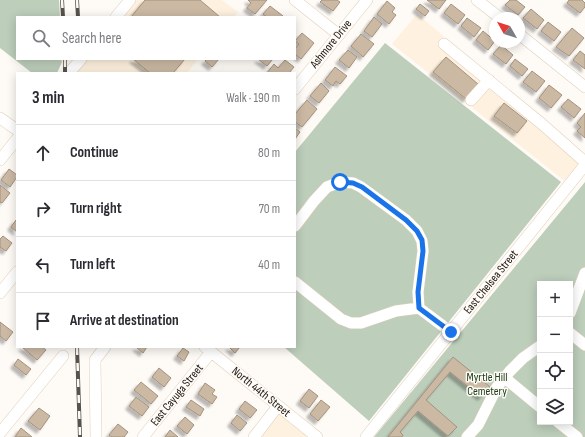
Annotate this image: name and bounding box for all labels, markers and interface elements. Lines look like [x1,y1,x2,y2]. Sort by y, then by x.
north arrow [489,12,525,48]
search box [16,16,296,60]
street label: Ashmore Drive [306,17,355,72]
icon: search [30,27,52,49]
text: Search here [62,29,122,48]
text: 3 min [32,88,65,108]
text: Walk · 190 m [226,90,280,106]
icon: ahead [32,142,54,164]
text: Continue [70,143,119,162]
text: 80 m [258,145,280,161]
route start [331,173,349,191]
icon: right [32,198,54,220]
text: Turn right [70,199,122,218]
text: 70 m [259,201,280,217]
street label: East Chelsea Street [461,247,522,317]
icon: left [32,254,54,276]
text: Turn left [70,255,115,274]
text: 40 m [258,257,280,273]
map controls [537,281,573,425]
button: + [537,281,573,317]
icon: arrive [32,310,54,332]
text: Arrive at destination [70,311,179,330]
button: − [537,317,573,353]
route end [442,323,460,341]
button: locate [537,353,573,389]
street label: East Cayuga Street [147,361,207,429]
street label: North 44th Street [228,364,294,421]
park label: Myrtle Hill Cemetery [467,370,507,399]
button: layers [537,389,573,425]

